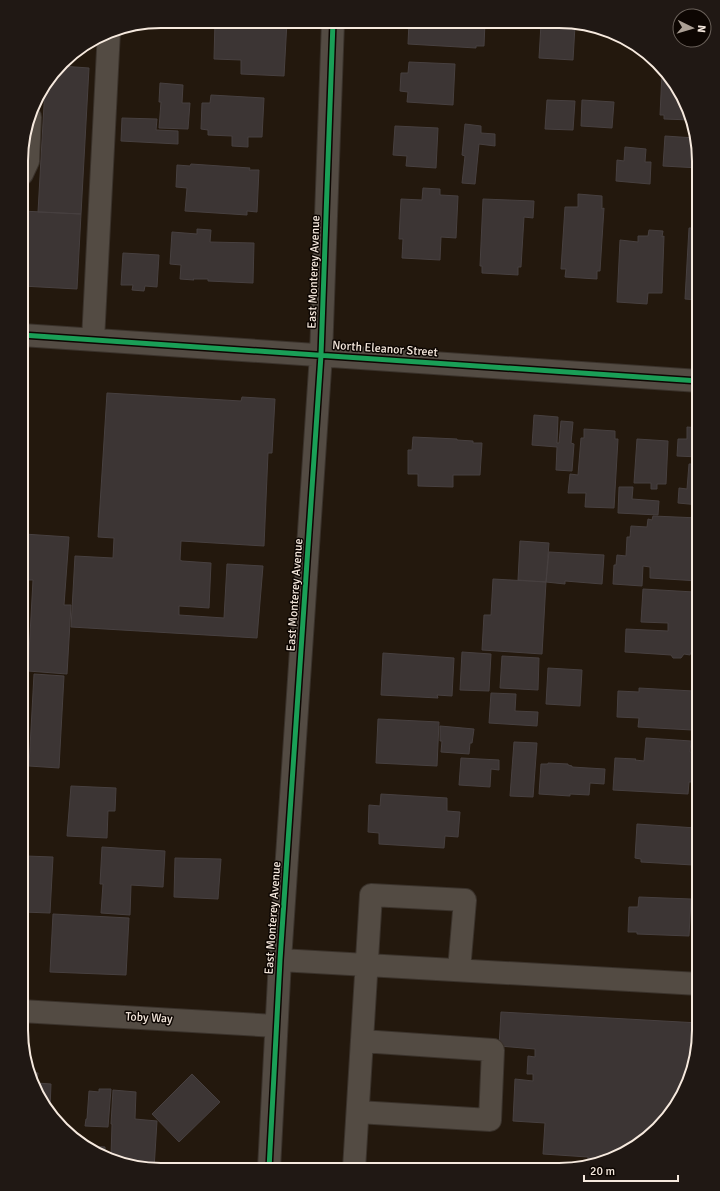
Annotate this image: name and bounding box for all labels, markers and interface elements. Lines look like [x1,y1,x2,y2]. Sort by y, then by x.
north arrow [672,8,712,48]
text: N [695,24,708,33]
street label: East Monterey Avenue [305,215,323,329]
street label: North Eleanor Street [332,338,438,360]
street label: East Monterey Avenue [284,538,306,652]
street label: East Monterey Avenue [262,861,284,975]
street label: Toby Way [125,1009,173,1027]
scale bar [584,1157,678,1183]
text: 20 m [590,1164,615,1179]

